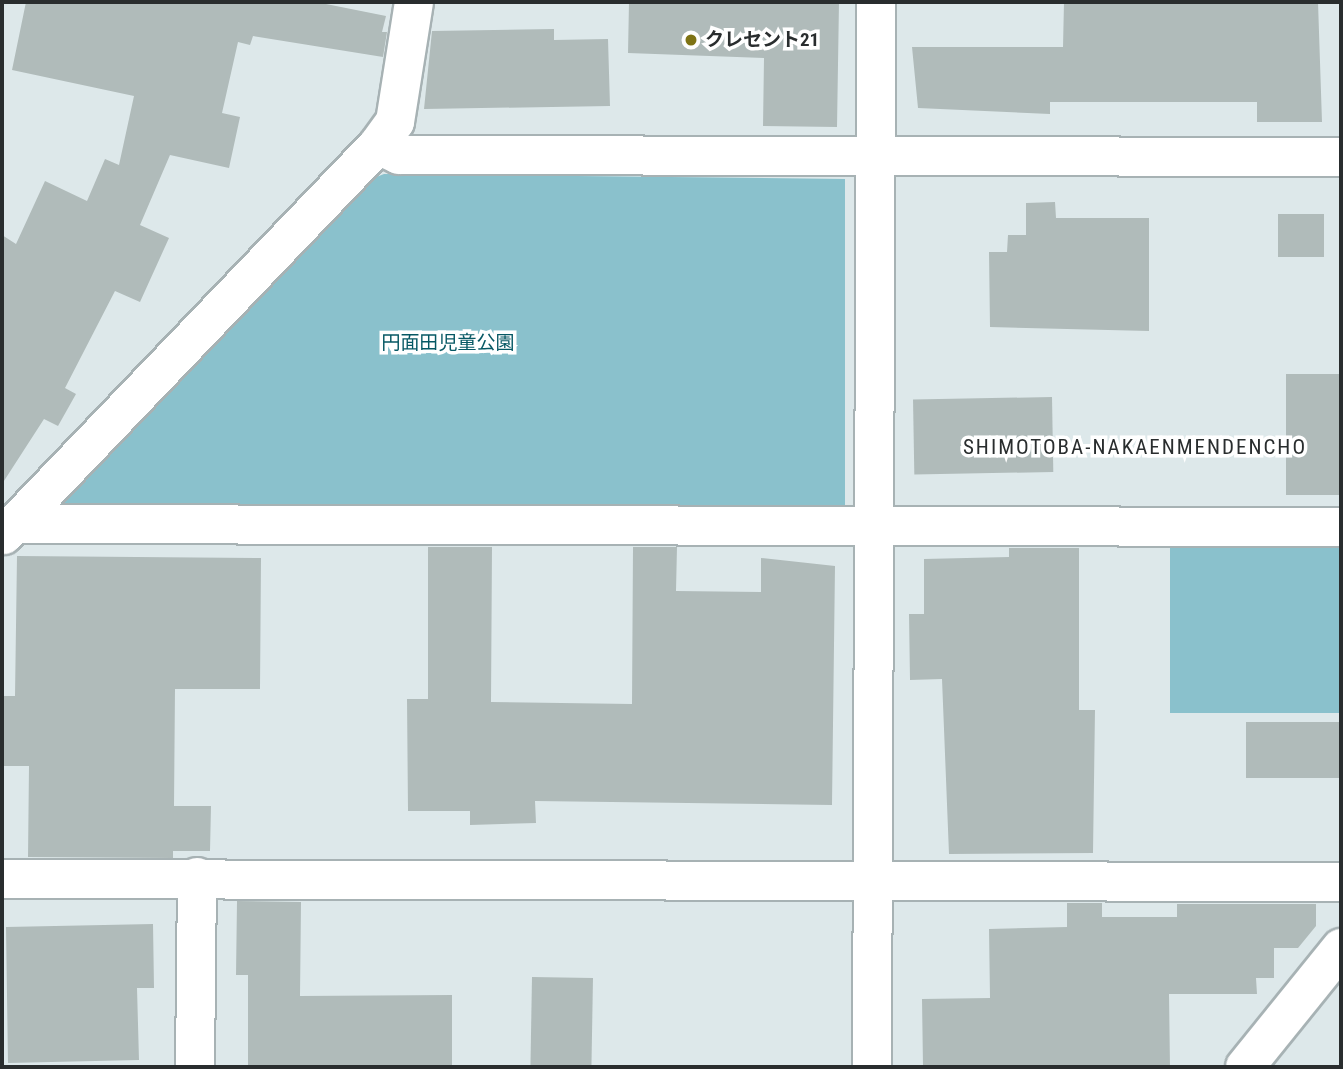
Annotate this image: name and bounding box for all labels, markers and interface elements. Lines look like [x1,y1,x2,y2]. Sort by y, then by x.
place label: クレセント21 [705,29,819,51]
marker: クレセント21 [683,32,699,48]
park label: 円面田児童公園 [382,332,514,354]
district label: SHIMOTOBA-NAKAENMENDENCHO [966,434,1304,460]

